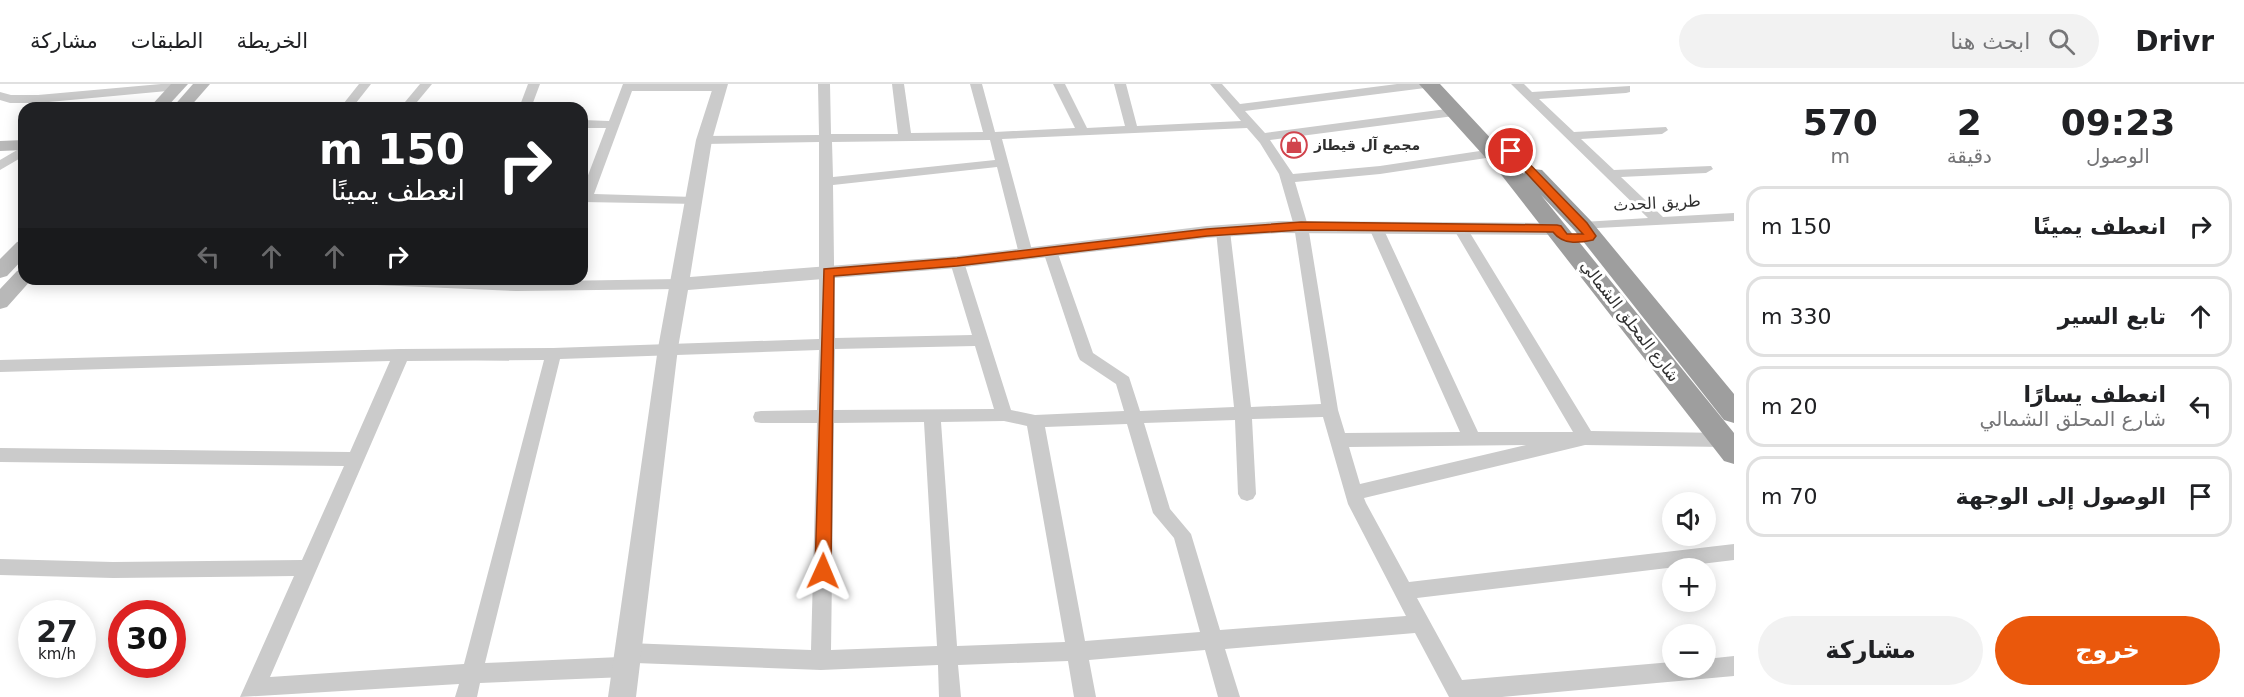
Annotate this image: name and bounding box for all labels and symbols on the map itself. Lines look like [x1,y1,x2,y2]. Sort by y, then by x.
pin [1485,125,1536,176]
shop icon: مجمع آل قيطاز [1279,130,1309,160]
place label: مجمع آل قيطاز [1313,136,1420,154]
street label: طريق الحدث [1613,191,1701,216]
street label: شارع المحلق الشمالي [1576,256,1683,386]
position arrow [791,539,855,603]
speed limit sign: 30 [108,600,186,678]

